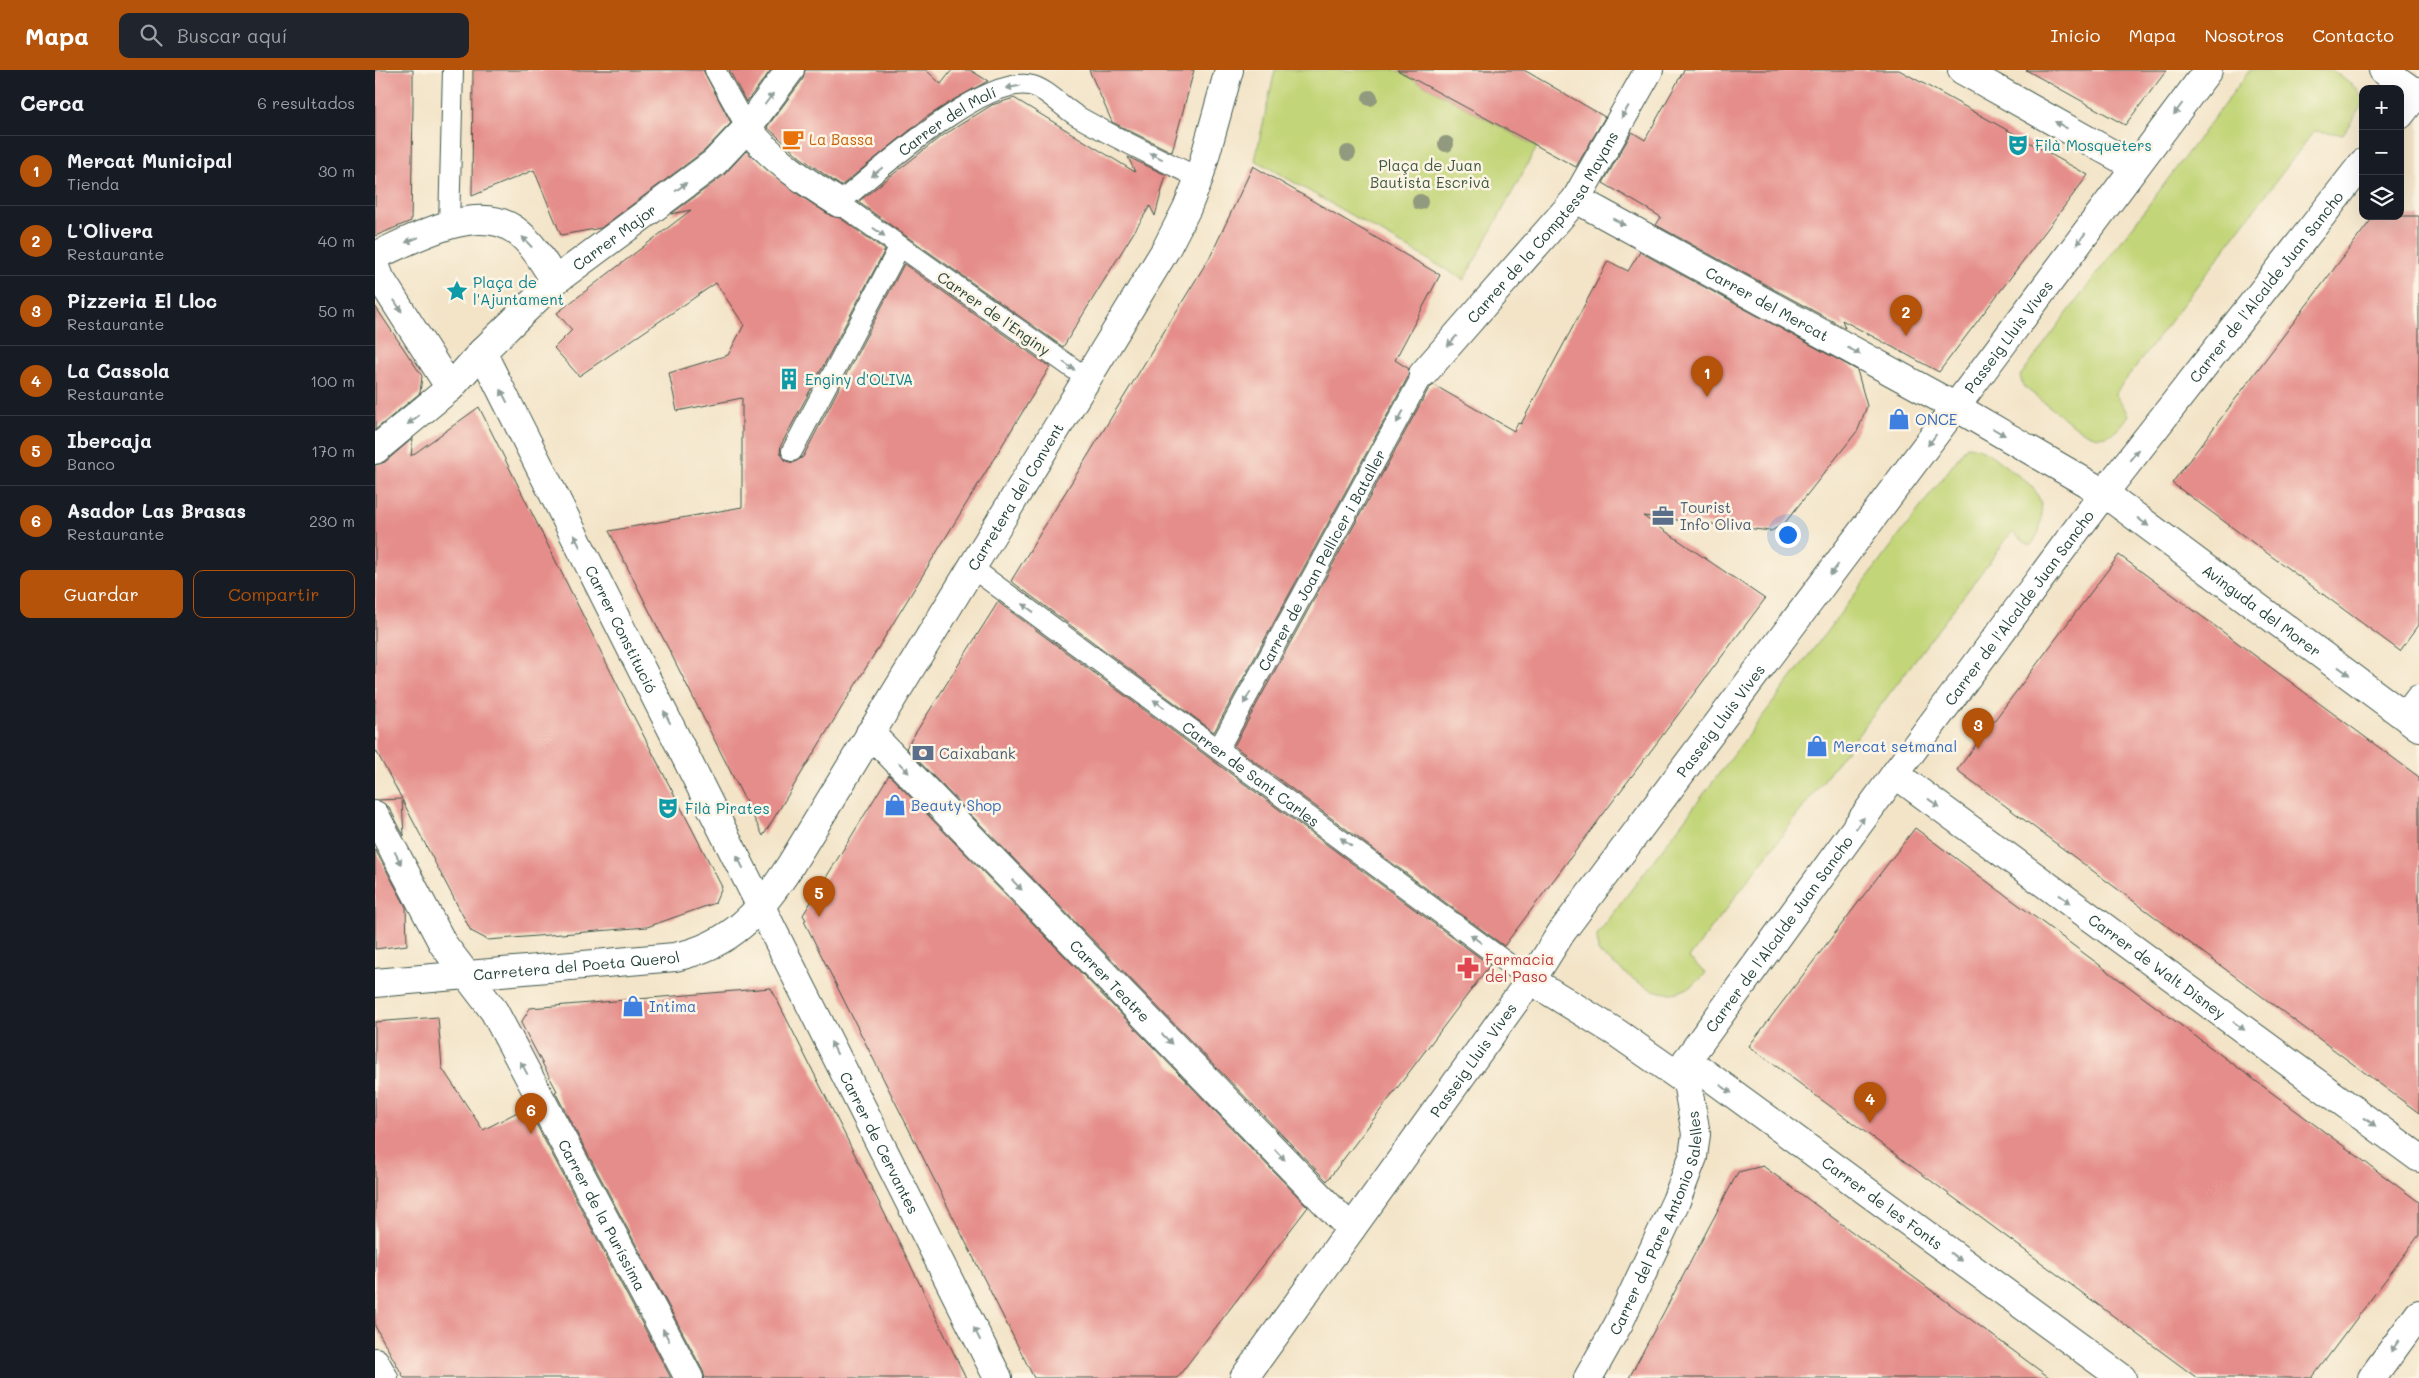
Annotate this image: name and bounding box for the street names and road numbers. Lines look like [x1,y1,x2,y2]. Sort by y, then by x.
street label: Carrer del Molí [894,82,999,160]
street label: Carrer de la Comptessa Mayans [1462,127,1622,327]
street label: Carrer de l'Alcalde Juan Sancho [2184,187,2347,387]
street label: Carrer Major [568,199,660,275]
street label: Carrer del Mercat [1702,262,1832,346]
street label: Carrer de l'Enginy [933,266,1055,360]
street label: Passeig Lluis Vives [1959,276,2057,397]
street label: Carretera del Convent [962,419,1068,574]
street label: Carrer de Joan Pellicer i Bataller [1253,446,1390,674]
street label: Carrer de l'Alcalde Juan Sancho [1940,506,2098,709]
street label: Avinguda del Morer [2199,560,2325,661]
street label: Carrer Constitució [581,562,662,696]
street label: Passeig Lluis Vives [1672,660,1769,781]
street label: Carrer de Sant Carles [1178,716,1324,831]
street label: Carrer de l'Alcalde Juan Sancho [1701,831,1857,1036]
street label: Carrer de Walt Disney [2084,909,2230,1023]
street label: Carrer Teatre [1066,935,1155,1026]
street label: Carretera del Poeta Querol [472,946,682,984]
street label: Passeig Lluis Vives [1425,999,1521,1121]
street label: Carrer de Cervantes [835,1068,924,1217]
street label: Carrer del Pare Antonio Salelles [1604,1110,1706,1339]
street label: Carrer de la Puríssima [554,1136,651,1294]
street label: Carrer de les Fonts [1818,1152,1947,1254]

